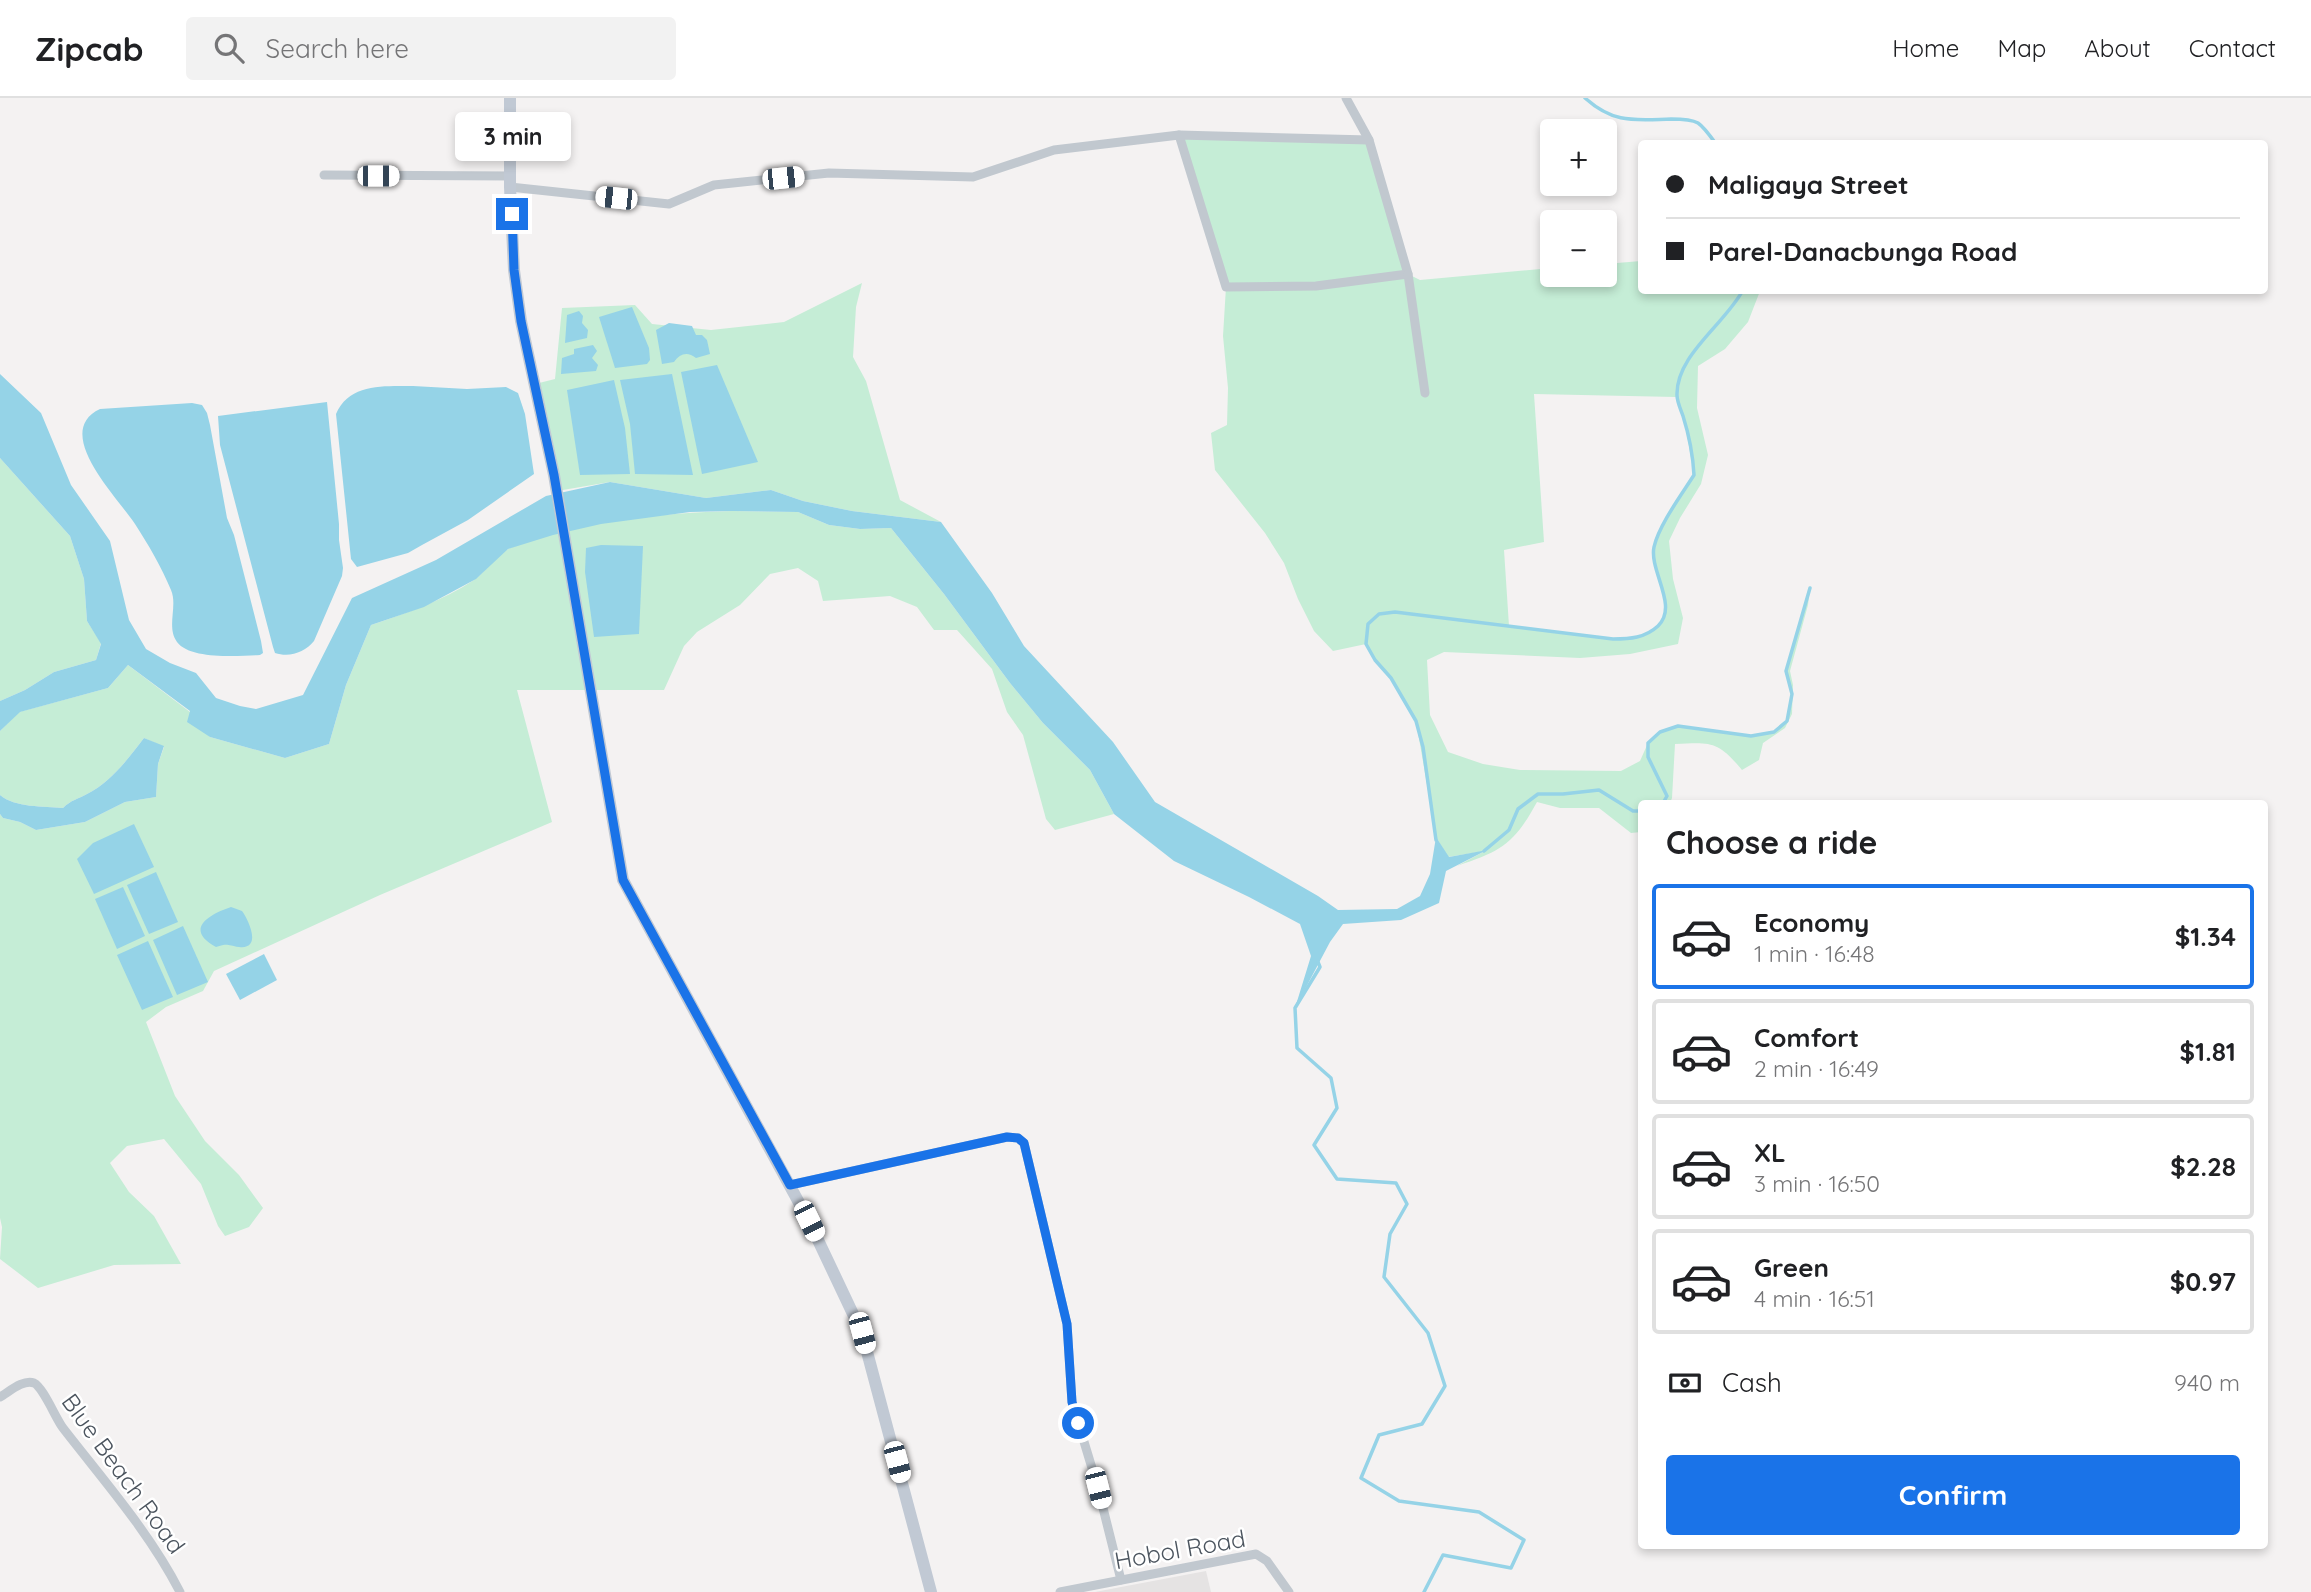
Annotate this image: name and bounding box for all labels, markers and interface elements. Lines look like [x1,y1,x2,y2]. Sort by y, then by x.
search box [186,17,676,80]
text: Zipcab [35,28,144,69]
icon: search [210,29,248,67]
text: Search here [266,32,409,65]
text: Home [1892,33,1959,63]
text: Map [1997,33,2046,63]
text: About [2084,33,2151,63]
text: Contact [2189,33,2276,63]
callout: 3 min [454,113,570,162]
map controls [1540,119,1617,287]
button: + [1540,119,1617,196]
text: 3 min [483,122,543,151]
car [762,165,805,191]
car [358,166,400,187]
text: Maligaya Street [1708,168,1909,201]
car [595,185,638,211]
route end [496,198,528,230]
button: − [1540,210,1617,287]
text: Parel-Danacbunga Road [1708,235,2017,268]
text: Choose a ride [1666,822,1878,862]
icon: car [1670,905,1733,968]
text: Economy [1754,906,1869,939]
text: $1.34 [2175,920,2236,953]
text: 1 min · 16:48 [1754,939,1875,968]
icon: car [1670,1020,1733,1083]
text: Comfort [1754,1021,1859,1054]
text: $1.81 [2180,1035,2236,1068]
text: 2 min · 16:49 [1754,1054,1879,1083]
icon: car [1670,1135,1733,1198]
text: XL [1754,1136,1786,1169]
text: $2.28 [2170,1150,2236,1183]
text: 3 min · 16:50 [1754,1169,1880,1198]
car [791,1198,828,1244]
icon: car [1670,1250,1733,1313]
text: Green [1754,1251,1829,1284]
text: $0.97 [2170,1265,2236,1298]
text: 4 min · 16:51 [1754,1284,1875,1313]
car [847,1310,878,1356]
icon: cash [1666,1364,1704,1402]
text: Cash [1722,1366,1782,1399]
text: 940 m [2174,1368,2240,1397]
street label: Blue Beach Road [56,1387,192,1559]
route start [1062,1407,1094,1439]
car [882,1439,913,1485]
button: Confirm [1666,1455,2240,1535]
car [1083,1465,1114,1511]
street label: Hobol Road [1112,1523,1248,1575]

